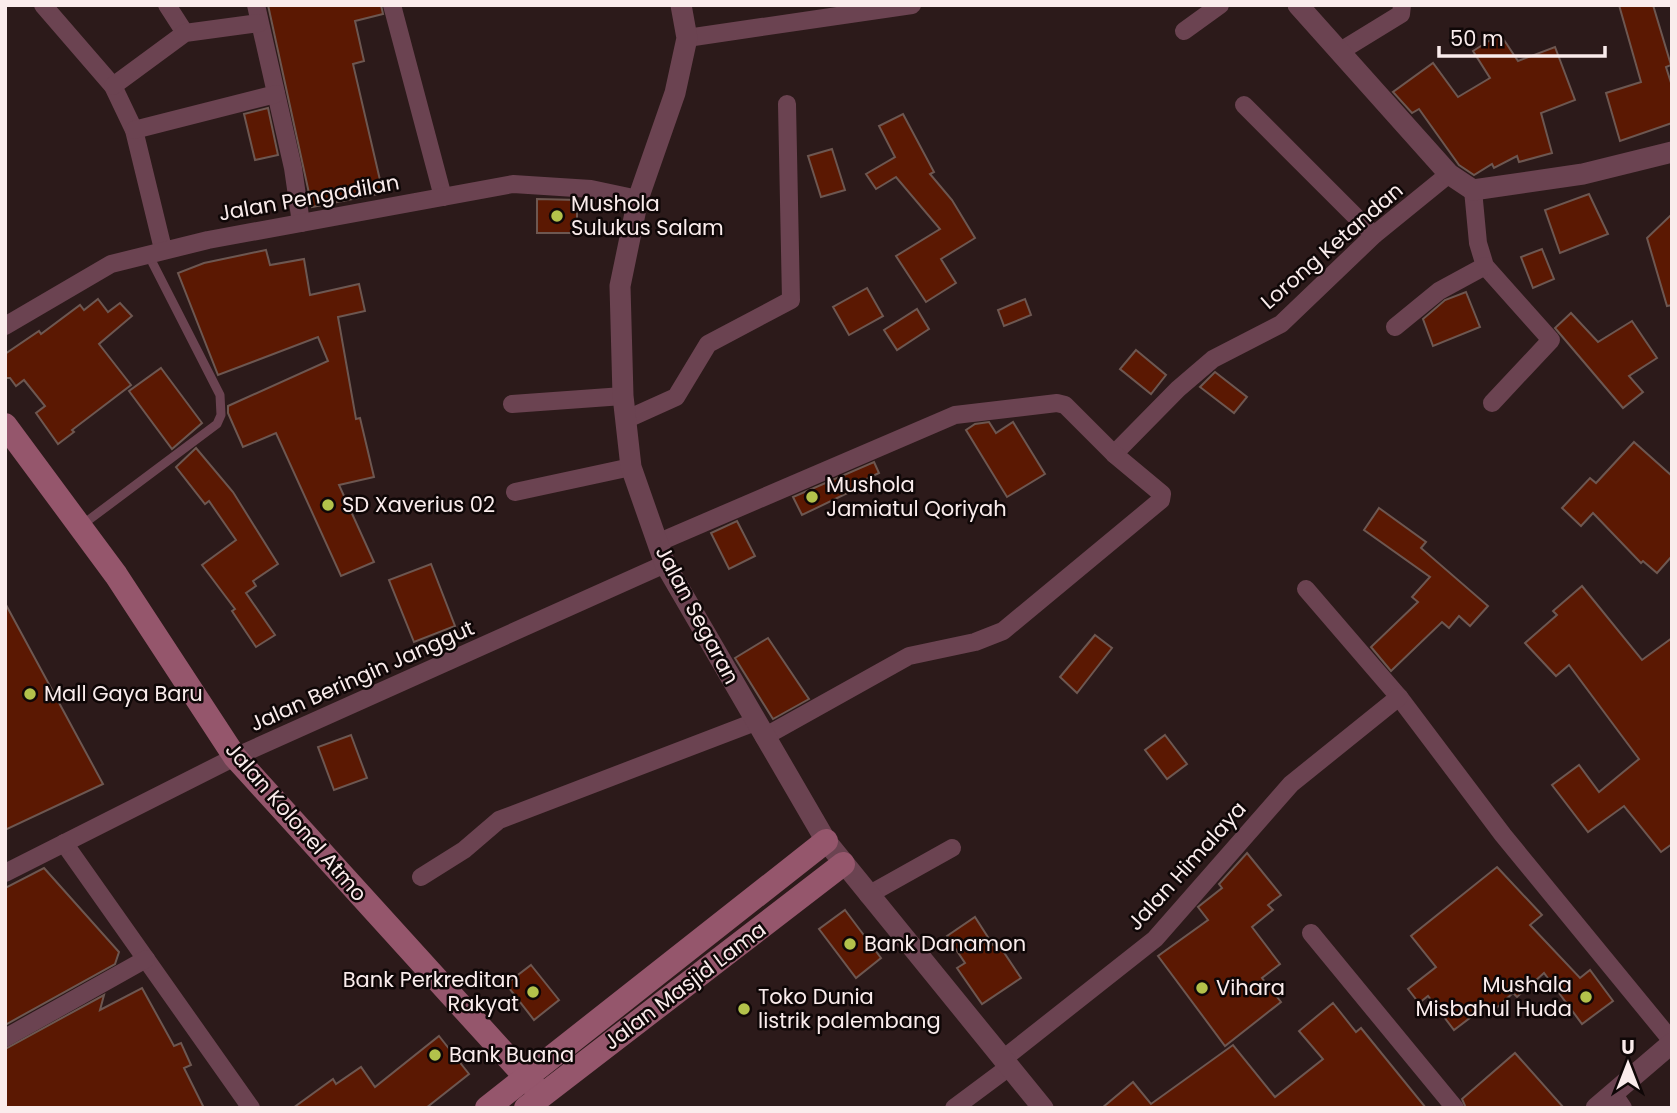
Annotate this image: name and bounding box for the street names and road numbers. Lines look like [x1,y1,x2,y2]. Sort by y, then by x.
street label: Jalan Pengadilan [216,167,402,228]
street label: Lorong Ketandan [1254,176,1409,316]
street label: Jalan Segaran [649,540,746,689]
street label: Jalan Beringin Janggut [245,613,479,738]
street label: Jalan Kolonel Atmo [219,736,374,908]
street label: Jalan Himalaya [1121,795,1252,937]
street label: Jalan Masjid Lama [598,915,772,1056]

